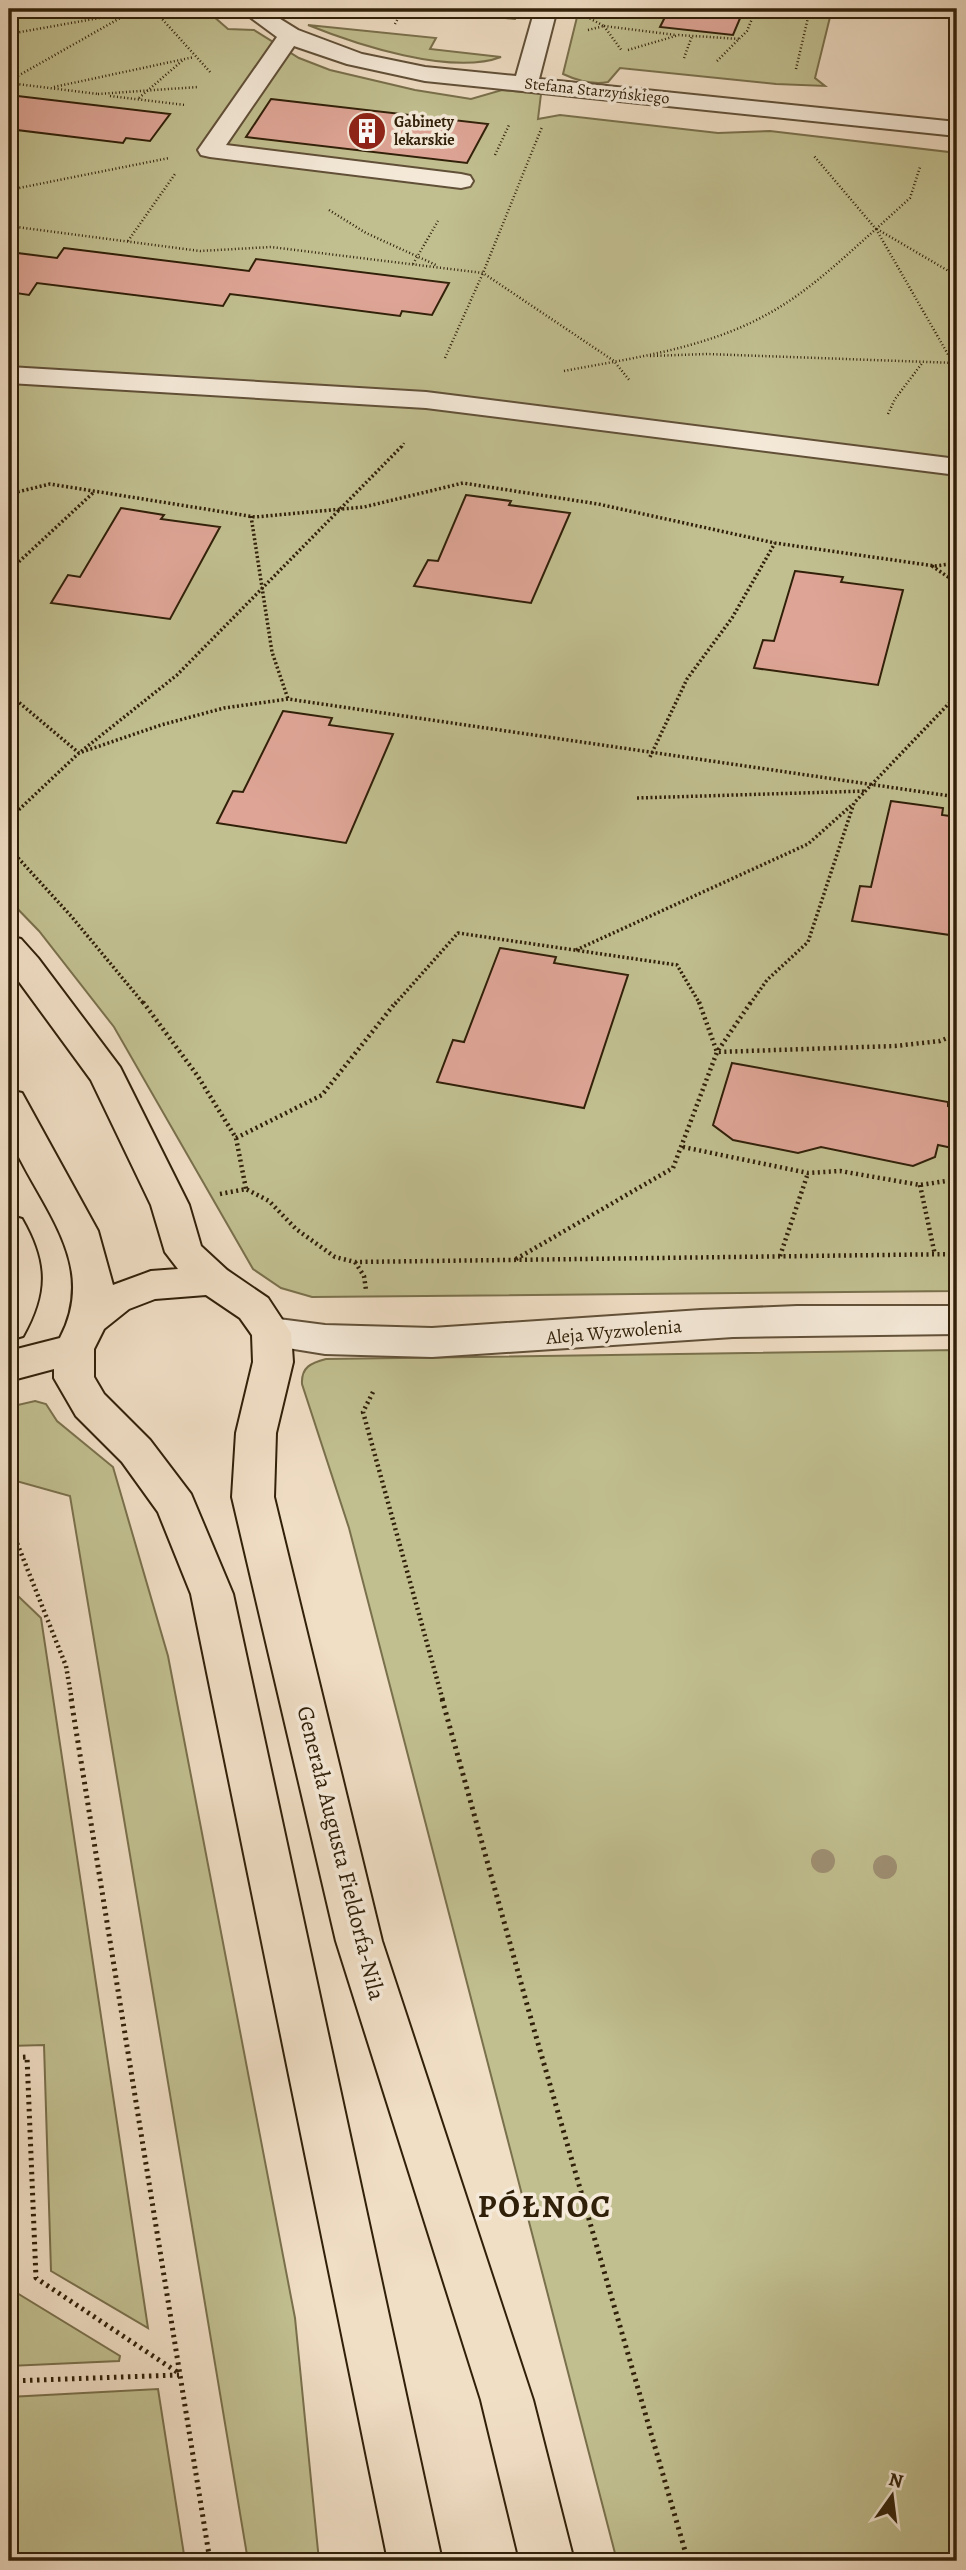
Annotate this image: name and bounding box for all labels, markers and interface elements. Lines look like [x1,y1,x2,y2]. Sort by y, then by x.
street label: Stefana Starzyńskiego [523,72,671,110]
building icon: Gabinety lekarskie [346,110,388,152]
place label: Gabinety lekarskie [394,111,455,151]
street label: Aleja Wyzwolenia [544,1313,683,1351]
street label: Generała Augusta Fieldorfa-Nila [289,1703,393,2004]
district label: PÓŁNOC [478,2184,612,2228]
north arrow [858,2462,928,2532]
text: N [886,2466,906,2495]

